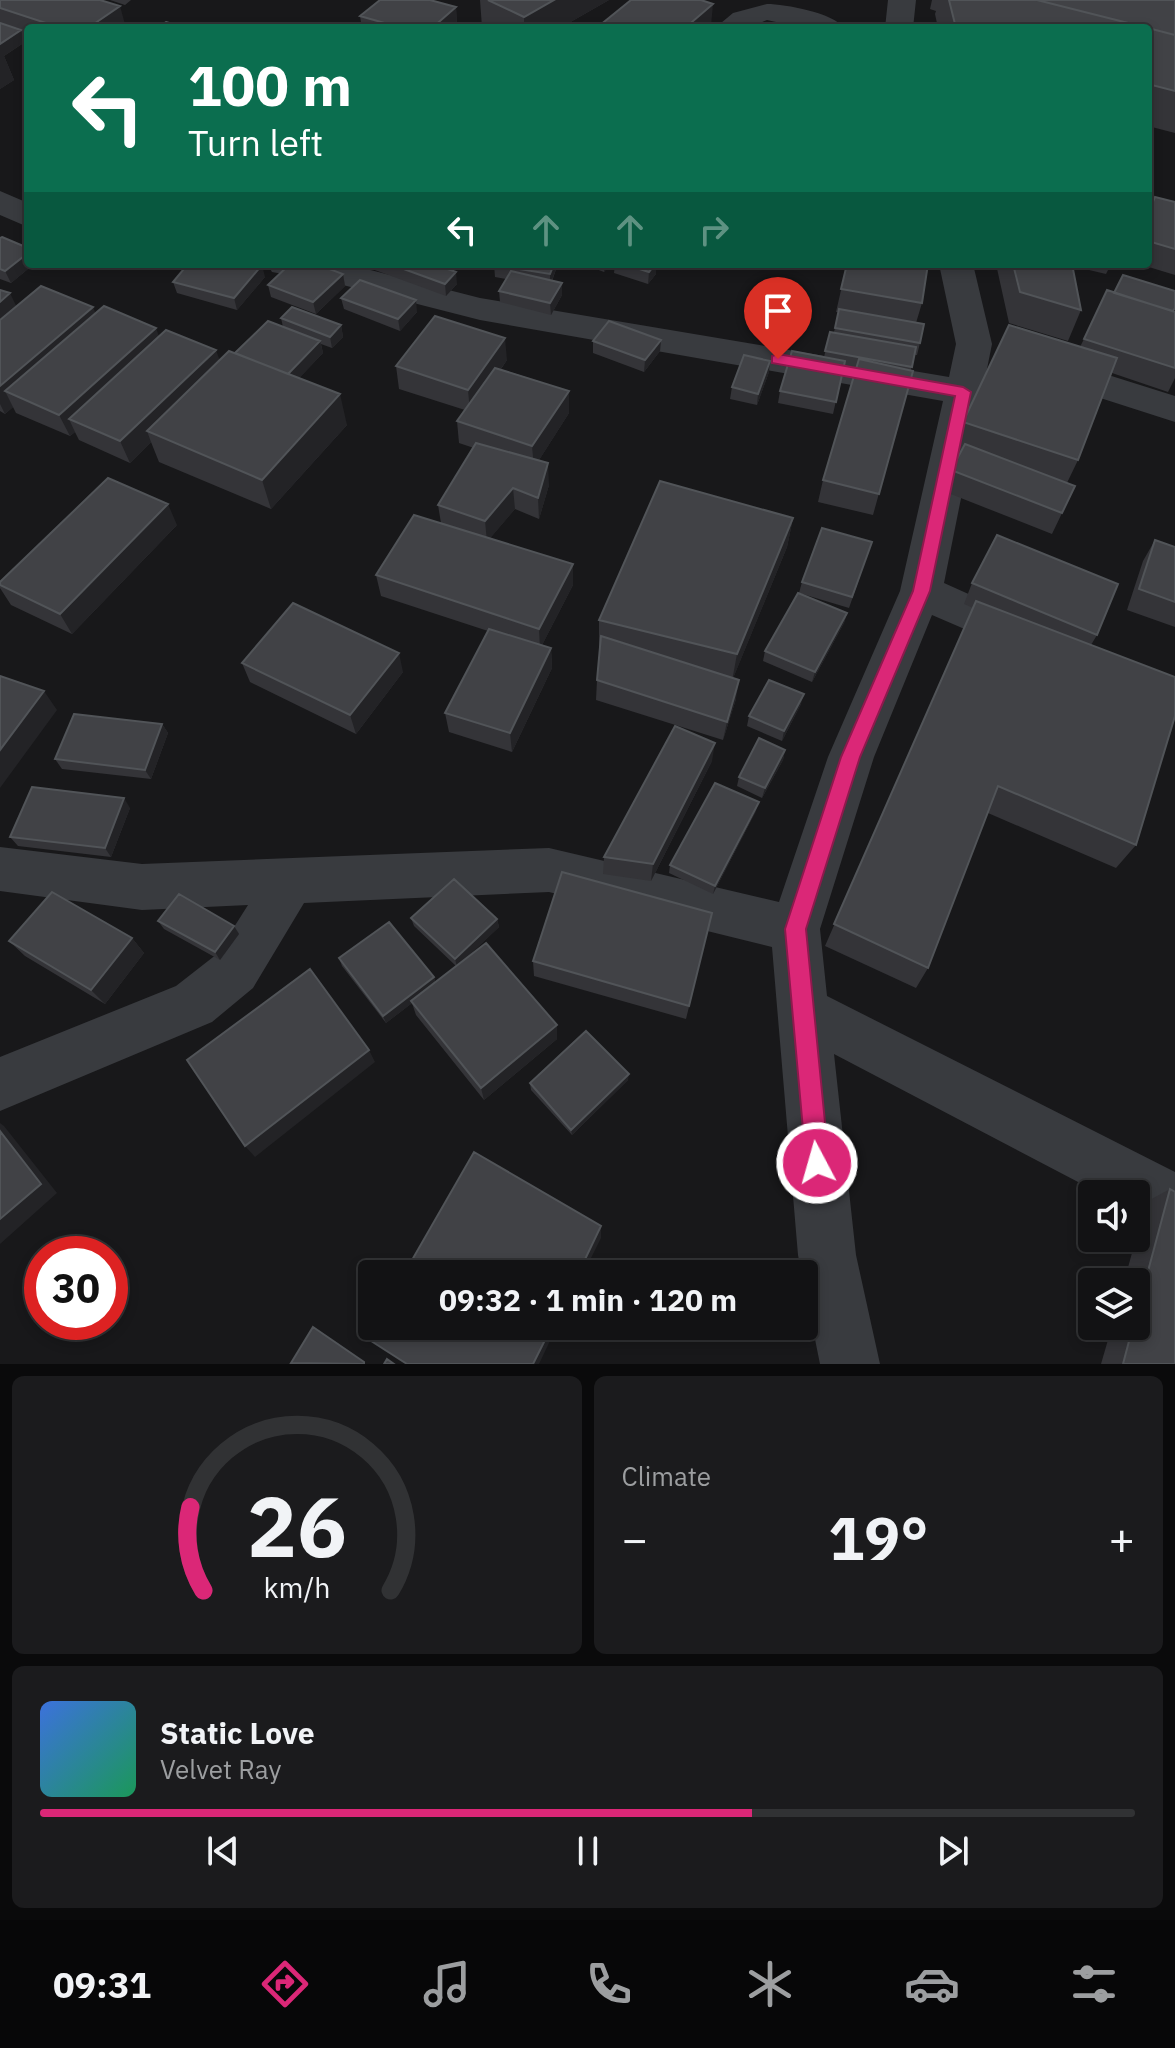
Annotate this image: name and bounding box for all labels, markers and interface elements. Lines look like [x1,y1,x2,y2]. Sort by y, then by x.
text: 100 m [188,49,352,121]
icon: left [56,56,160,160]
text: Turn left [188,119,323,166]
icon: left [440,208,484,252]
icon: ahead [524,208,568,252]
icon: ahead [608,208,652,252]
icon: right [692,208,736,252]
pin [744,277,812,359]
icon: arrive [756,289,800,333]
position arrow [775,1121,859,1205]
map controls [1078,1180,1150,1340]
button: sound [1078,1180,1150,1252]
speed limit sign: 30 [24,1236,128,1340]
button: layers [1078,1268,1150,1340]
text: 09:32 · 1 min · 120 m [439,1280,737,1319]
text: Climate [622,1459,711,1493]
text: 26 [247,1472,347,1580]
text: 19° [828,1498,928,1577]
text: − [622,1510,648,1567]
text: + [1109,1510,1135,1567]
text: km/h [263,1569,330,1606]
text: Static Love [160,1713,315,1752]
text: Velvet Ray [160,1752,281,1786]
icon: previous [201,1829,245,1873]
icon: pause [566,1829,610,1873]
icon: next [931,1829,975,1873]
icon: directions [257,1956,313,2012]
icon: music [419,1956,475,2012]
icon: phone [581,1956,637,2012]
icon: climate [742,1956,798,2012]
icon: car [904,1956,960,2012]
icon: filters [1066,1956,1122,2012]
text: 09:31 [53,1961,151,2008]

